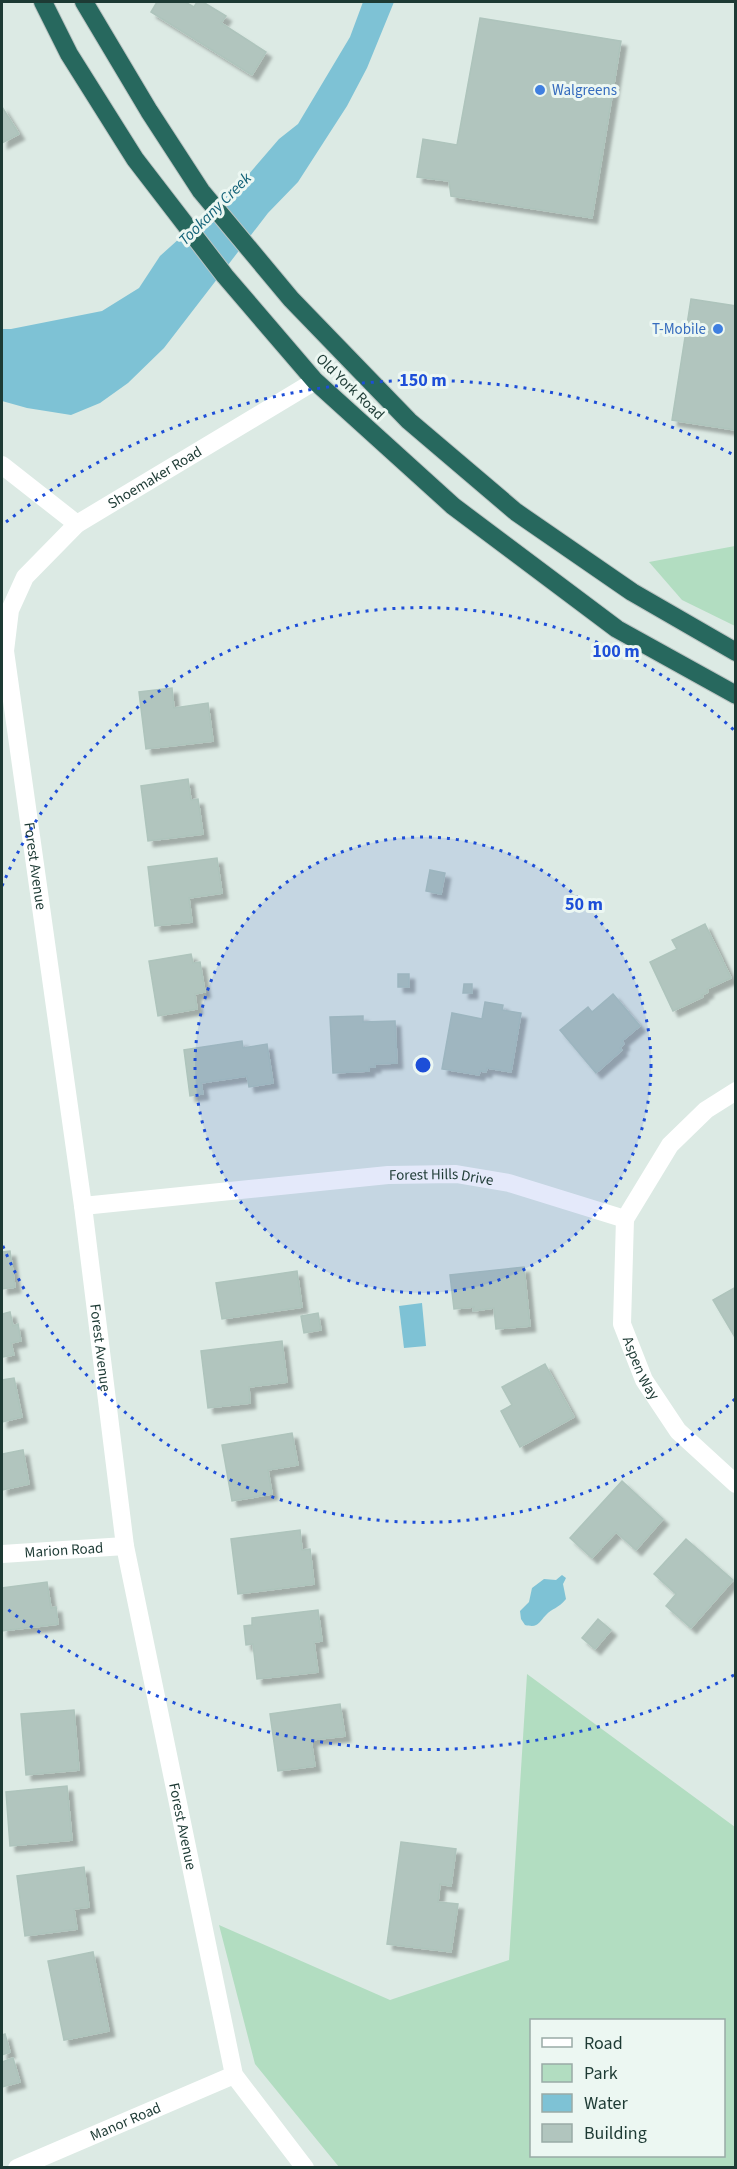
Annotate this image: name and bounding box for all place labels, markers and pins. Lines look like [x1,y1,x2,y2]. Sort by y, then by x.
place label: Walgreens [552,80,617,101]
marker: Walgreens [533,83,547,97]
place label: T-Mobile [652,319,706,340]
marker: T-Mobile [711,322,725,336]
centre of rings [413,1055,433,1075]

